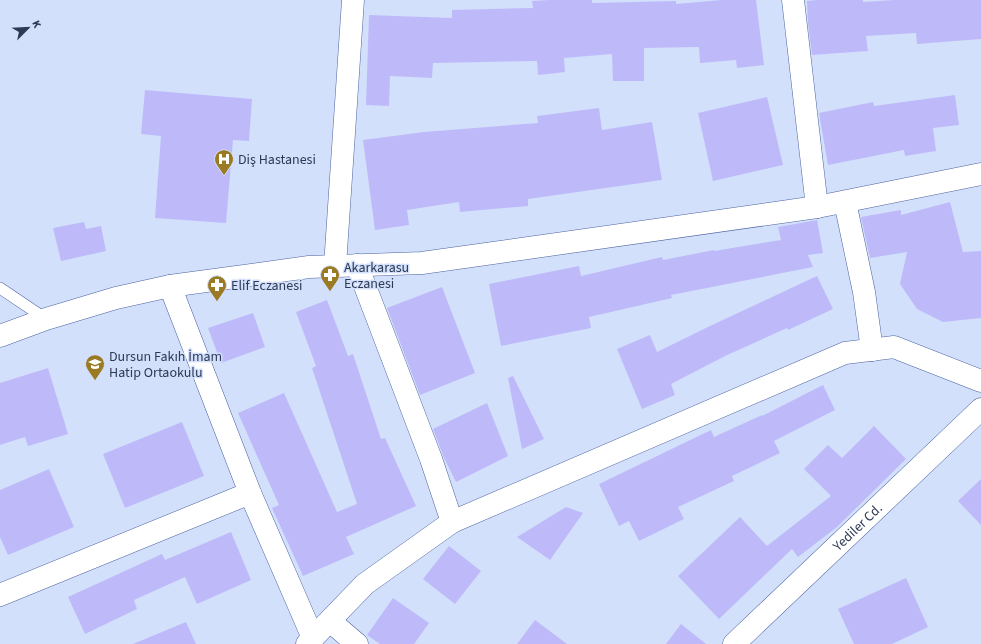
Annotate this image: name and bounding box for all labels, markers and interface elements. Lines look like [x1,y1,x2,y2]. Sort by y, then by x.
north arrow [8,8,48,48]
text: K [28,18,45,30]
hospital icon: Diş Hastanesi [213,148,235,176]
place label: Diş Hastanesi [238,150,316,170]
place label: Akarkarasu Eczanesi [344,258,409,294]
pharmacy icon: Akarkarasu Eczanesi [319,264,341,292]
pharmacy icon: Elif Eczanesi [206,274,228,302]
place label: Elif Eczanesi [231,276,303,296]
place label: Dursun Fakıh İmam Hatip Ortaokulu [109,347,222,383]
school or university icon: Dursun Fakıh İmam Hatip Ortaokulu [84,353,106,381]
street label: Yediler Cd. [828,499,887,557]

